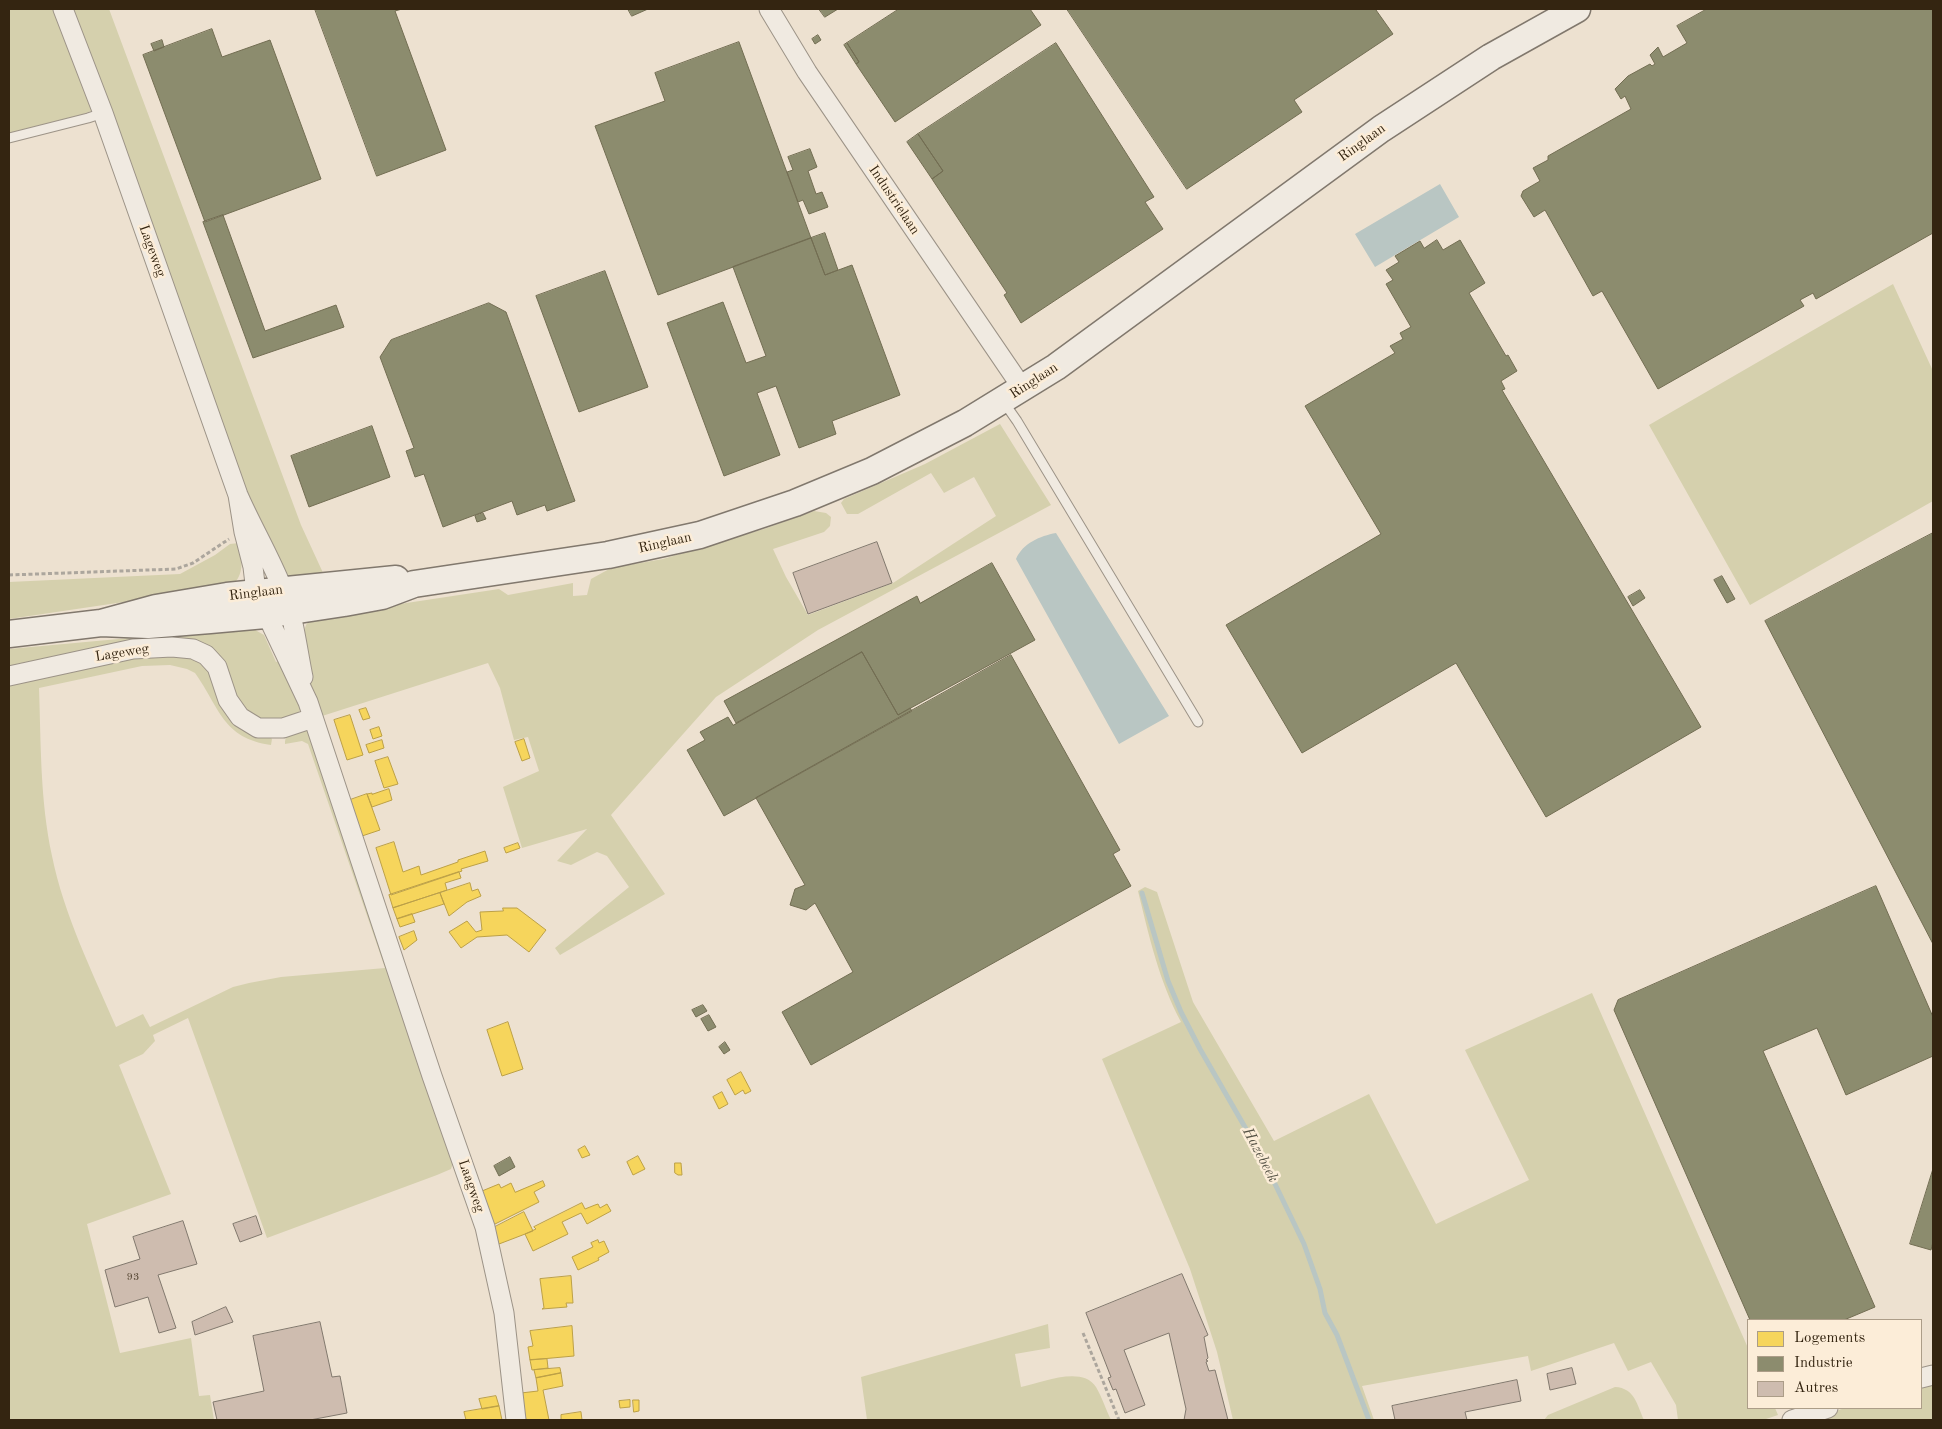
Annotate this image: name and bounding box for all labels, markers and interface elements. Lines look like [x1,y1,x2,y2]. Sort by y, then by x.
street label: Ringlaan [1335,120,1389,166]
street label: Industrielaan [865,162,923,238]
street label: Lageweg [135,223,169,279]
street label: Ringlaan [1007,359,1061,403]
street label: Ringlaan [637,529,693,557]
street label: Ringlaan [228,581,284,605]
street label: Lageweg [94,640,150,666]
water label: Hazebeek [1238,1124,1282,1186]
street label: Laagweg [454,1157,488,1215]
house number: 93 [127,1270,139,1284]
legend [1747,1319,1922,1409]
text: Logements [1794,1331,1865,1346]
text: Industrie [1794,1356,1853,1371]
text: Autres [1794,1381,1838,1396]

